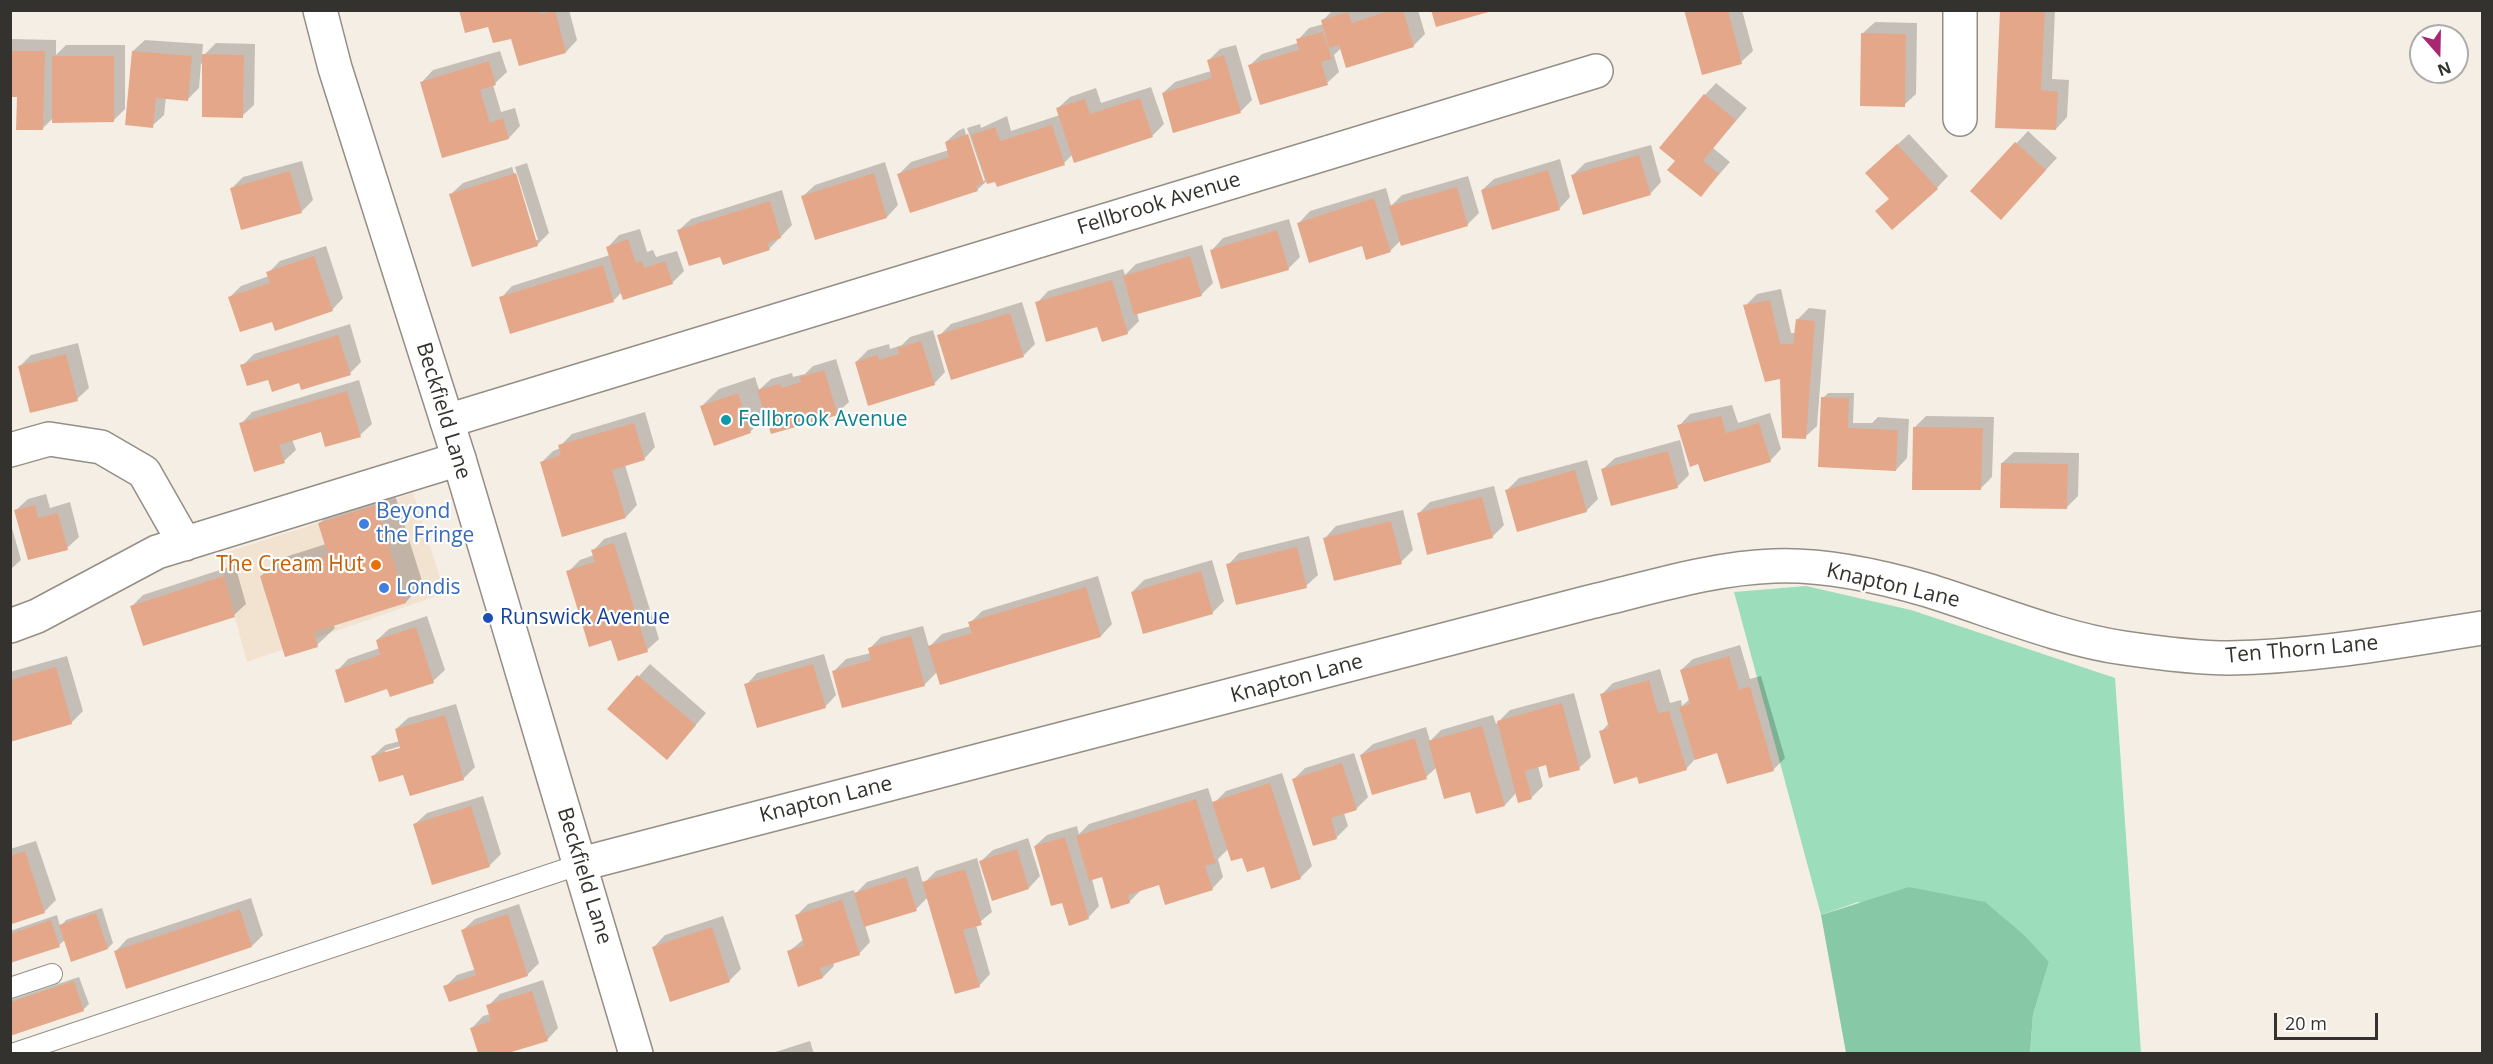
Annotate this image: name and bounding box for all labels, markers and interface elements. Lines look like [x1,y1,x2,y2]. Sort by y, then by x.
north arrow [2409,24,2469,84]
text: N [2435,56,2454,82]
street label: Fellbrook Avenue [1074,167,1244,241]
street label: Beckfield Lane [410,340,476,482]
place label: Fellbrook Avenue [738,407,908,433]
marker: Fellbrook Avenue [719,413,733,427]
place label: Beyond the Fringe [376,499,474,549]
marker: Beyond the Fringe [357,517,371,531]
place label: The Cream Hut [216,552,364,578]
marker: The Cream Hut [369,558,383,572]
street label: Knapton Lane [1824,558,1962,614]
place label: Londis [396,575,461,601]
marker: Londis [377,581,391,595]
place label: Runswick Avenue [500,605,670,631]
marker: Runswick Avenue [481,611,495,625]
street label: Ten Thorn Lane [2225,631,2379,669]
street label: Knapton Lane [1228,649,1366,709]
street label: Knapton Lane [757,771,895,829]
street label: Beckfield Lane [551,805,617,947]
scale bar [2277,1001,2380,1039]
text: 20 m [2285,1011,2327,1035]

